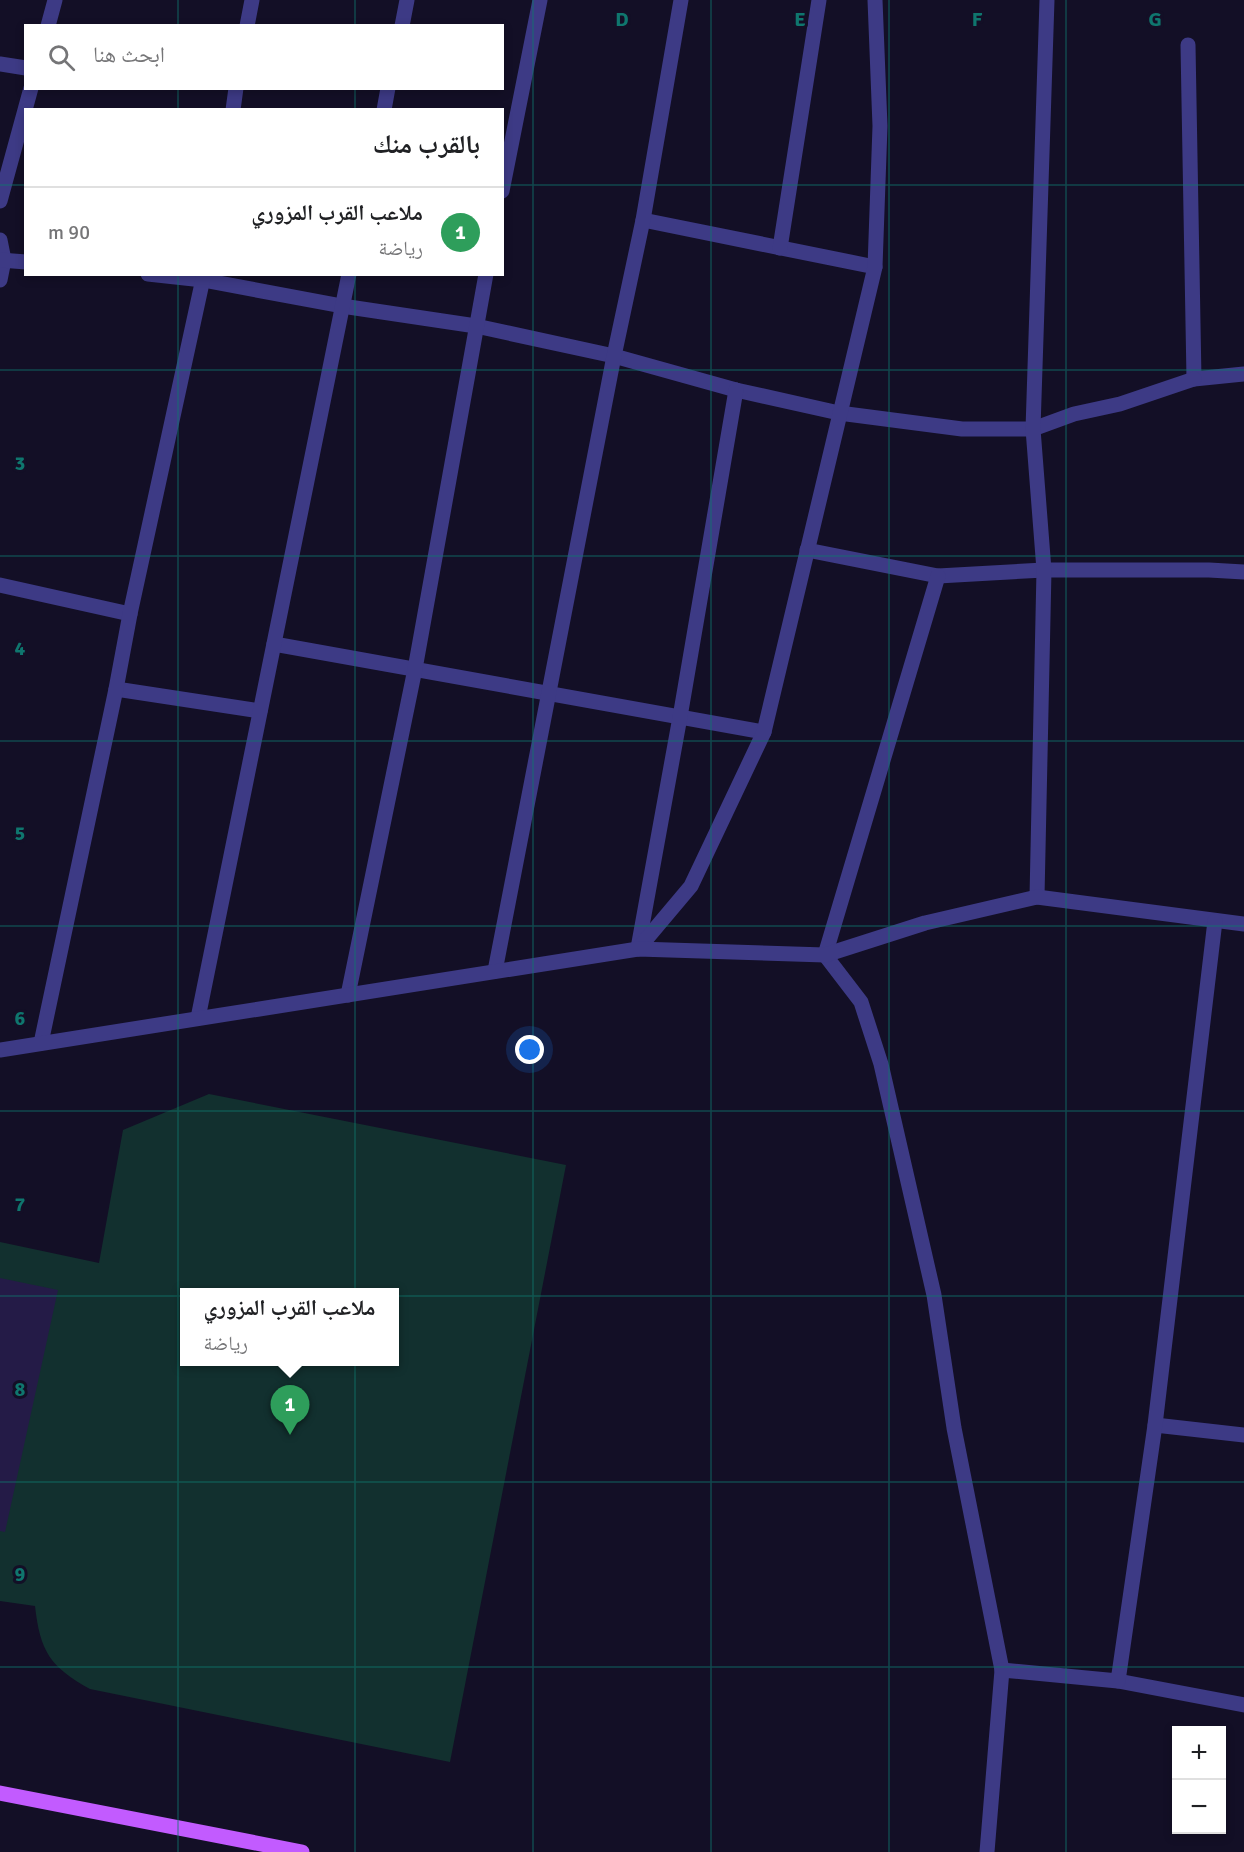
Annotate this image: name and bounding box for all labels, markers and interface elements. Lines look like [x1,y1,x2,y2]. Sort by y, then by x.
text: D [615,7,629,32]
text: E [794,7,806,32]
text: F [972,7,983,32]
text: G [1148,7,1162,32]
search box [24,24,504,90]
icon: search [45,41,78,74]
text: ابحث هنا [93,41,165,68]
text: بالقرب منك [373,129,480,161]
text: ملاعب القرب المزوري [251,199,423,226]
text: 90 m [48,220,90,245]
text: 1 [455,220,466,245]
text: رياضة [379,236,423,261]
text: 3 [15,451,25,476]
text: 4 [15,636,26,661]
text: 5 [15,821,25,846]
text: 6 [15,1006,26,1031]
your location [515,1035,544,1064]
text: 7 [15,1192,26,1217]
popup [180,1288,399,1366]
text: ملاعب القرب المزوري [204,1294,375,1321]
text: رياضة [204,1331,248,1356]
text: 8 [15,1377,26,1402]
pin: 1 [270,1386,310,1435]
text: 9 [15,1562,26,1587]
map controls [1172,1726,1226,1834]
button: + [1172,1726,1226,1780]
button: − [1172,1780,1226,1834]

